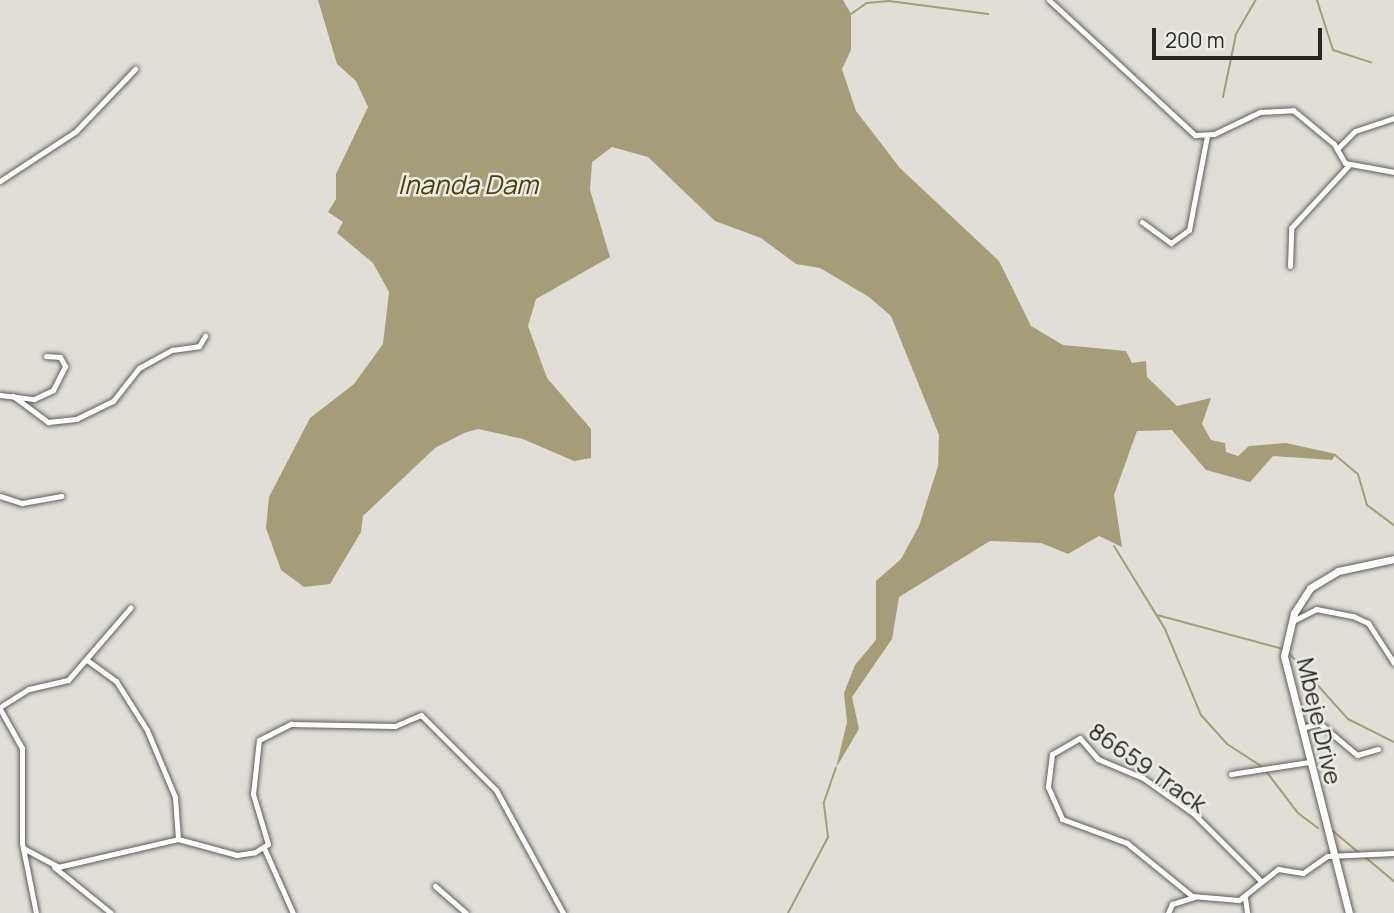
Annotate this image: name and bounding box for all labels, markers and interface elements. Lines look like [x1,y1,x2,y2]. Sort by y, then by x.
scale bar [1156,14,1326,58]
text: 200 m [1165,26,1225,54]
water label: Inanda Dam [398,169,538,201]
street label: Mbeje Drive [1291,655,1349,787]
street label: 86659 Track [1084,716,1212,818]

